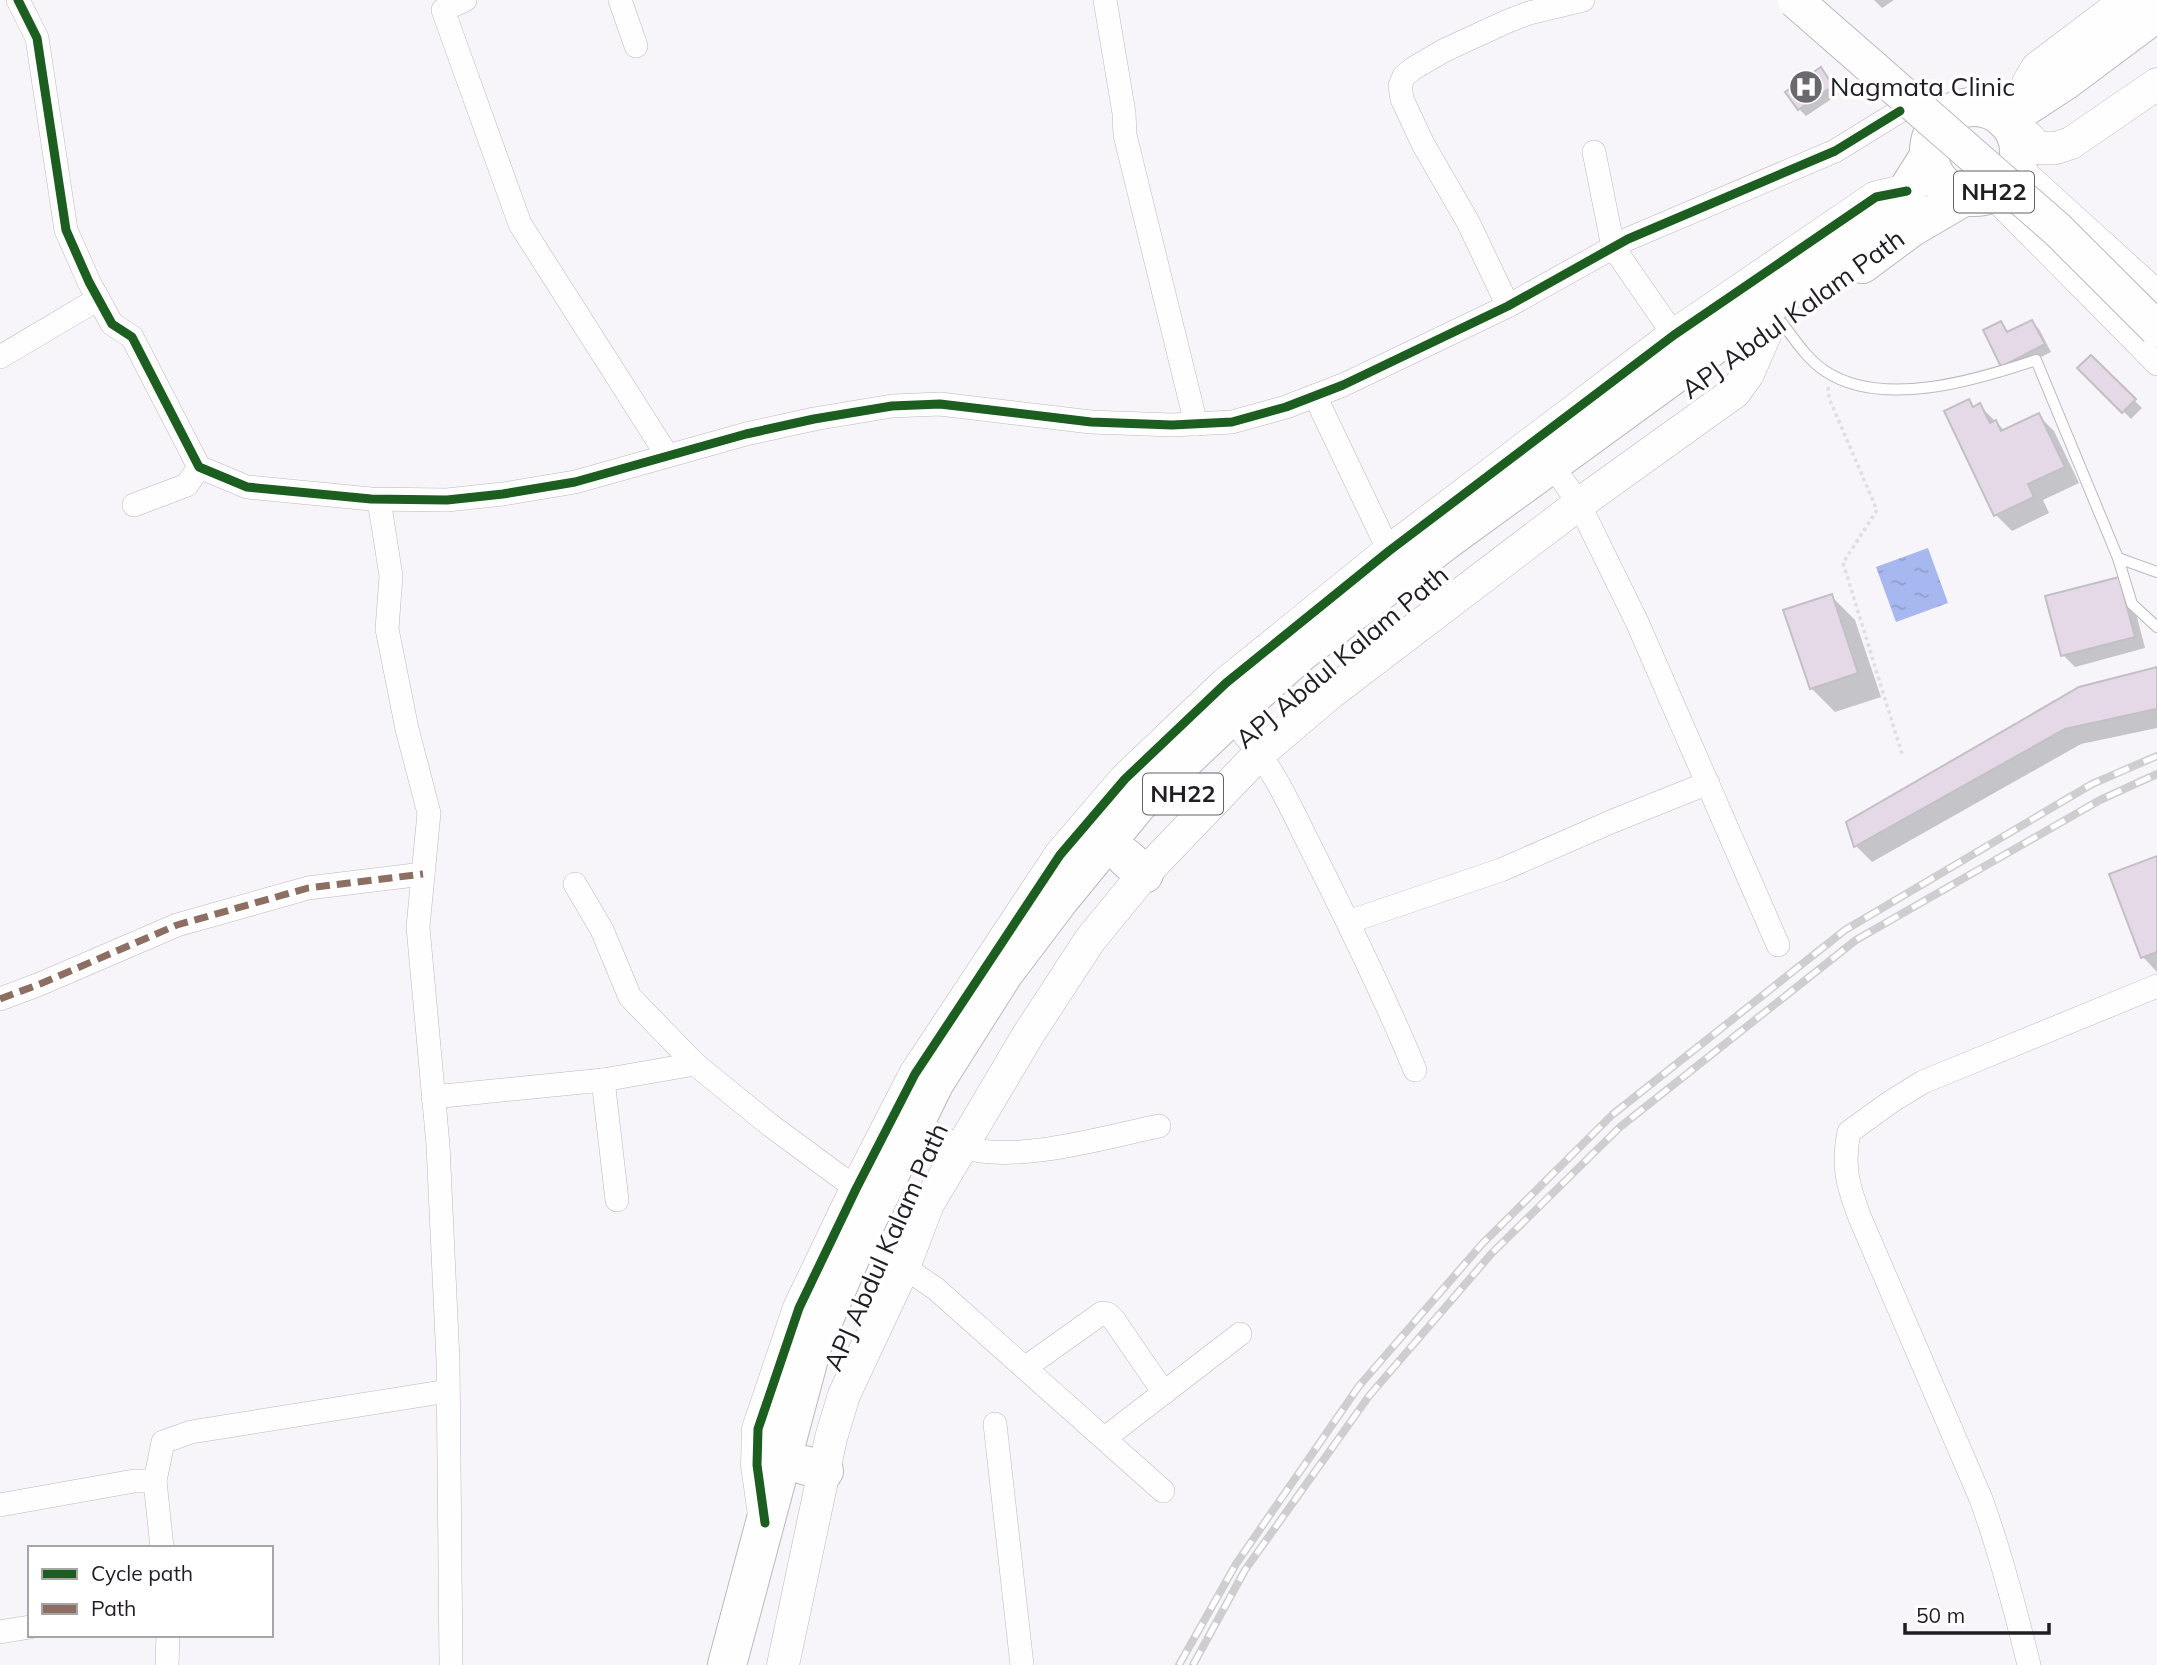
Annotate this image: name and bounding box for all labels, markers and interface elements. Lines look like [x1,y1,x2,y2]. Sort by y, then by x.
hospital icon: Nagmata Clinic [1787,68,1825,106]
place label: Nagmata Clinic [1830,70,2015,103]
road number: NH22 [1954,172,2034,212]
street label: APJ Abdul Kalam Path [1675,222,1911,406]
street label: APJ Abdul Kalam Path [1229,558,1455,755]
road number: NH22 [1143,774,1223,814]
street label: APJ Abdul Kalam Path [816,1118,955,1376]
legend [28,1546,273,1637]
text: Cycle path [91,1560,193,1586]
scale bar [1905,1592,2048,1636]
text: Path [91,1595,136,1621]
text: 50 m [1916,1602,1965,1628]

